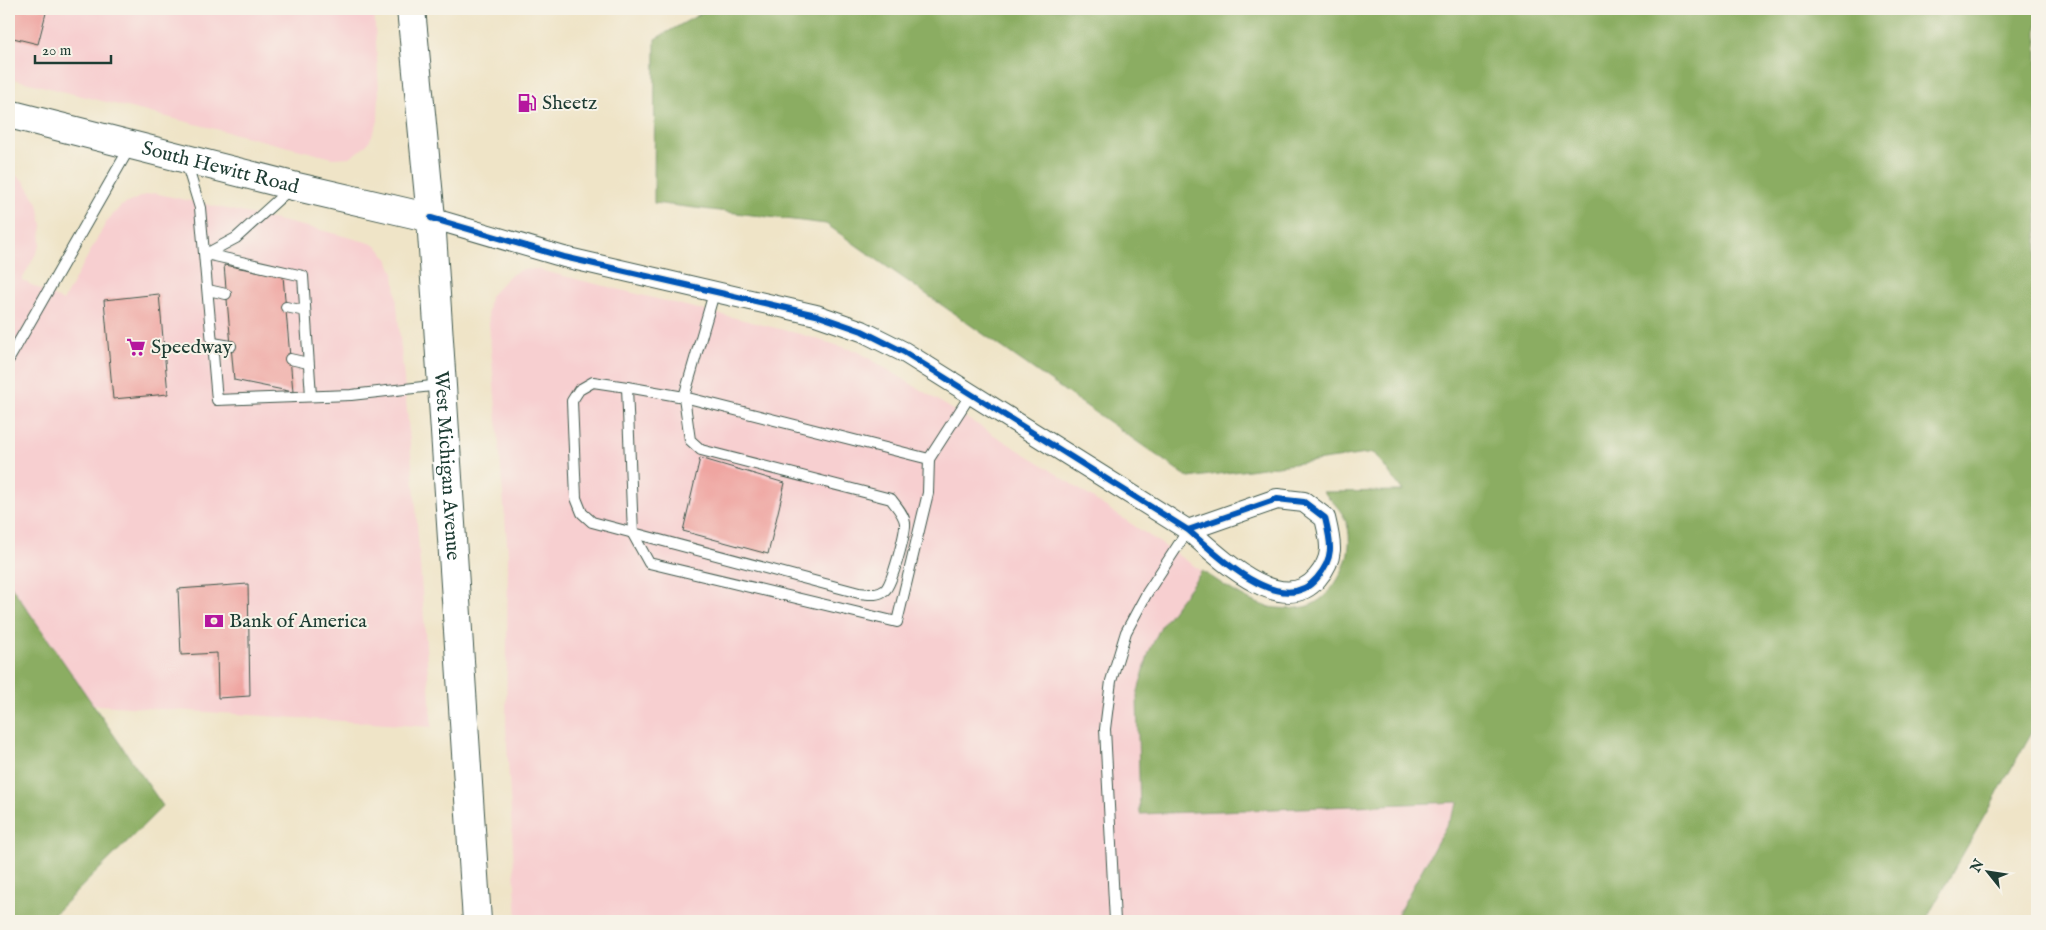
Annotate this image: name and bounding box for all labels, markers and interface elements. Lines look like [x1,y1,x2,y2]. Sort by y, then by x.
scale bar [35,32,111,64]
text: 20 m [42,41,72,60]
place label: Sheetz [542,91,597,116]
fuel station icon: Sheetz [516,92,538,114]
street label: South Hewitt Road [139,136,302,200]
place label: Speedway [151,335,233,360]
supermarket icon: Speedway [125,336,147,358]
street label: West Michigan Avenue [429,370,466,561]
place label: Bank of America [229,609,367,634]
bank icon: Bank of America [203,610,225,632]
north arrow [1964,848,2014,898]
text: N [1966,856,1988,877]

